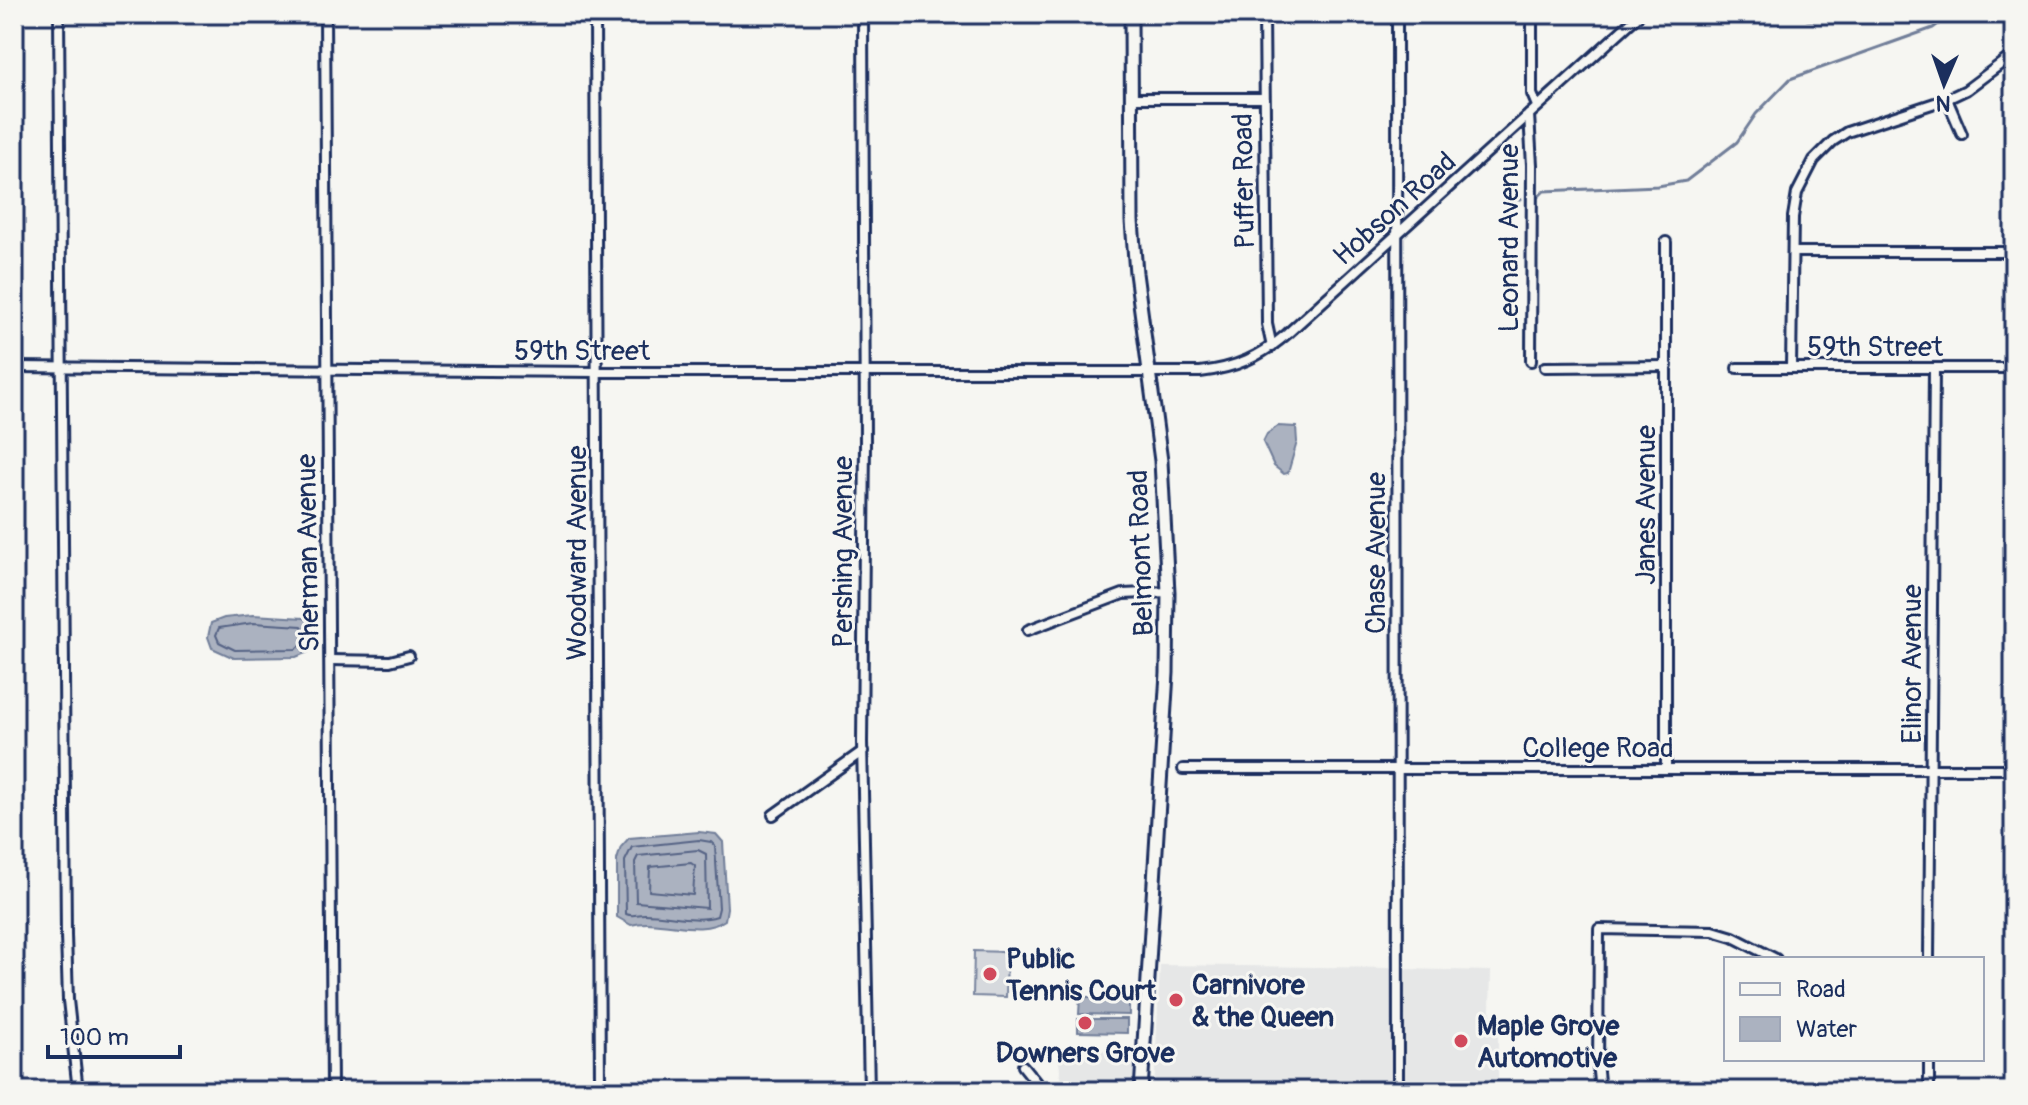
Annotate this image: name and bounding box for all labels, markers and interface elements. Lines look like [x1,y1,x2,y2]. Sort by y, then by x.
north arrow [1904,44,1984,124]
text: N [1935,89,1951,117]
street label: Puffer Road [1226,113,1263,249]
street label: Leonard Avenue [1492,144,1527,332]
street label: Hobson Road [1326,145,1464,274]
street label: 59th Street [1807,330,1944,365]
street label: 59th Street [514,334,651,369]
street label: Janes Avenue [1629,425,1664,585]
street label: Woodward Avenue [560,445,595,660]
street label: Sherman Avenue [289,453,328,652]
street label: Pershing Avenue [826,456,861,648]
street label: Belmont Road [1121,469,1162,637]
street label: Chase Avenue [1359,472,1394,634]
street label: Elinor Avenue [1895,584,1930,744]
street label: College Road [1522,731,1674,766]
place label: Public Tennis Court [1005,942,1157,1009]
legend [1724,957,1984,1061]
marker: Public Tennis Court [981,965,999,983]
place label: Carnivore & the Queen [1192,968,1334,1035]
text: Road [1796,975,1846,1004]
marker: Carnivore & the Queen [1167,991,1185,1009]
scale bar [48,1009,180,1059]
place label: Maple Grove Automotive [1477,1009,1621,1076]
marker: Downers Grove [1076,1014,1094,1032]
text: Water [1796,1015,1857,1044]
text: 100 m [60,1023,129,1052]
marker: Maple Grove Automotive [1452,1032,1470,1050]
place label: Downers Grove [996,1036,1176,1071]

